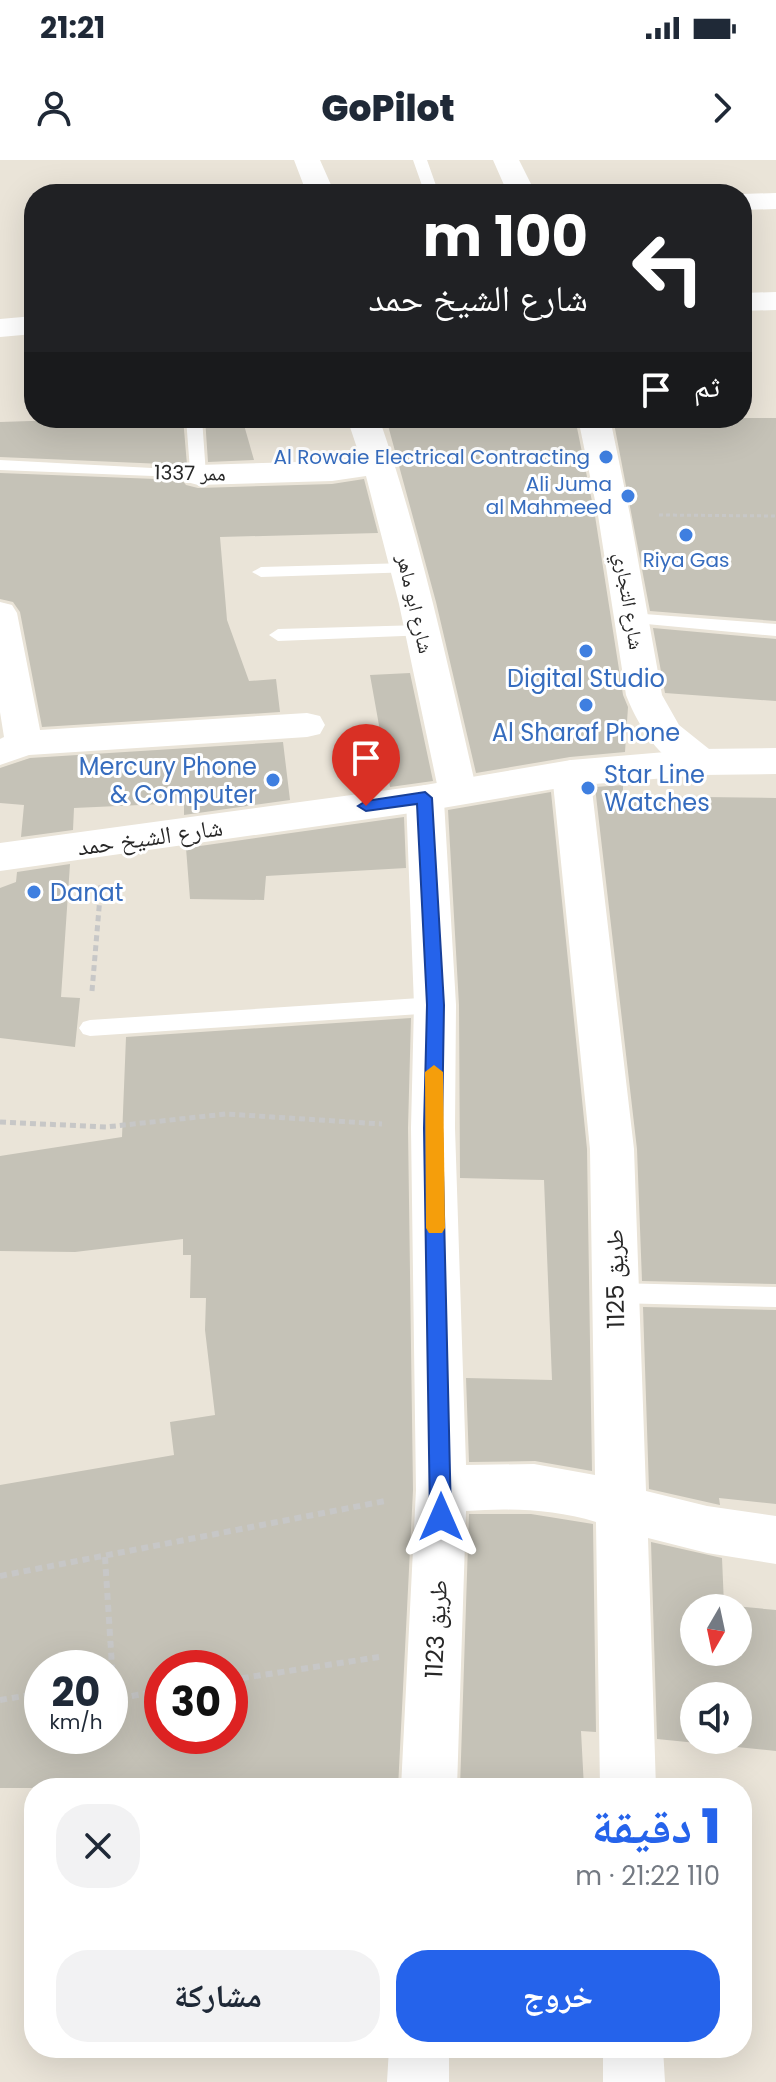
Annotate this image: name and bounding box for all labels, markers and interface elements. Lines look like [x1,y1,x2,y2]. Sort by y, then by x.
text: 21:21 [40,6,105,49]
text: GoPilot [321,83,455,134]
icon: person [32,86,76,130]
icon: forward [700,86,744,130]
text: 100 m [423,197,588,276]
icon: left [616,216,720,320]
text: شارع الشيخ حمد [369,273,588,324]
text: ثم [694,365,720,408]
icon: arrive [634,368,678,412]
place label: Al Rowaie Electrical Contracting [273,443,590,471]
marker: Al Rowaie Electrical Contracting [597,448,615,466]
street label: ممر 1337 [154,458,226,488]
place label: Ali Juma al Mahmeed [486,470,612,521]
marker: Ali Juma al Mahmeed [619,487,637,505]
marker: Riya Gas [677,526,695,544]
place label: Riya Gas [643,546,729,574]
street label: شارع التجاري [605,550,650,652]
street label: شارع ابو ماهر [390,551,440,656]
marker: Digital Studio [577,642,595,660]
place label: Digital Studio [507,662,665,695]
marker: Al Sharaf Phone [577,696,595,714]
place label: Al Sharaf Phone [492,716,680,749]
pin [332,724,400,806]
icon: arrive [344,736,388,780]
place label: Mercury Phone & Computer [79,750,257,811]
place label: Star Line Watches [604,758,710,819]
marker: Mercury Phone & Computer [264,771,282,789]
marker: Star Line Watches [579,779,597,797]
street label: شارع الشيخ حمد [75,810,225,864]
place label: Danat [50,876,124,909]
marker: Danat [25,883,43,901]
street label: طريق 1125 [598,1229,632,1329]
position arrow [399,1475,483,1559]
street label: طريق 1123 [417,1579,455,1679]
north arrow [680,1594,752,1666]
map controls [680,1594,752,1754]
speed limit sign: 30 [144,1650,248,1754]
text: 20 [52,1664,100,1720]
button: sound [680,1682,752,1754]
text: km/h [49,1708,103,1736]
text: 1 دقيقة [591,1793,720,1860]
button: close [56,1804,140,1888]
text: 110 m · 21:22 [575,1858,720,1894]
button: مشاركة [56,1950,380,2042]
button: خروج [396,1950,720,2042]

